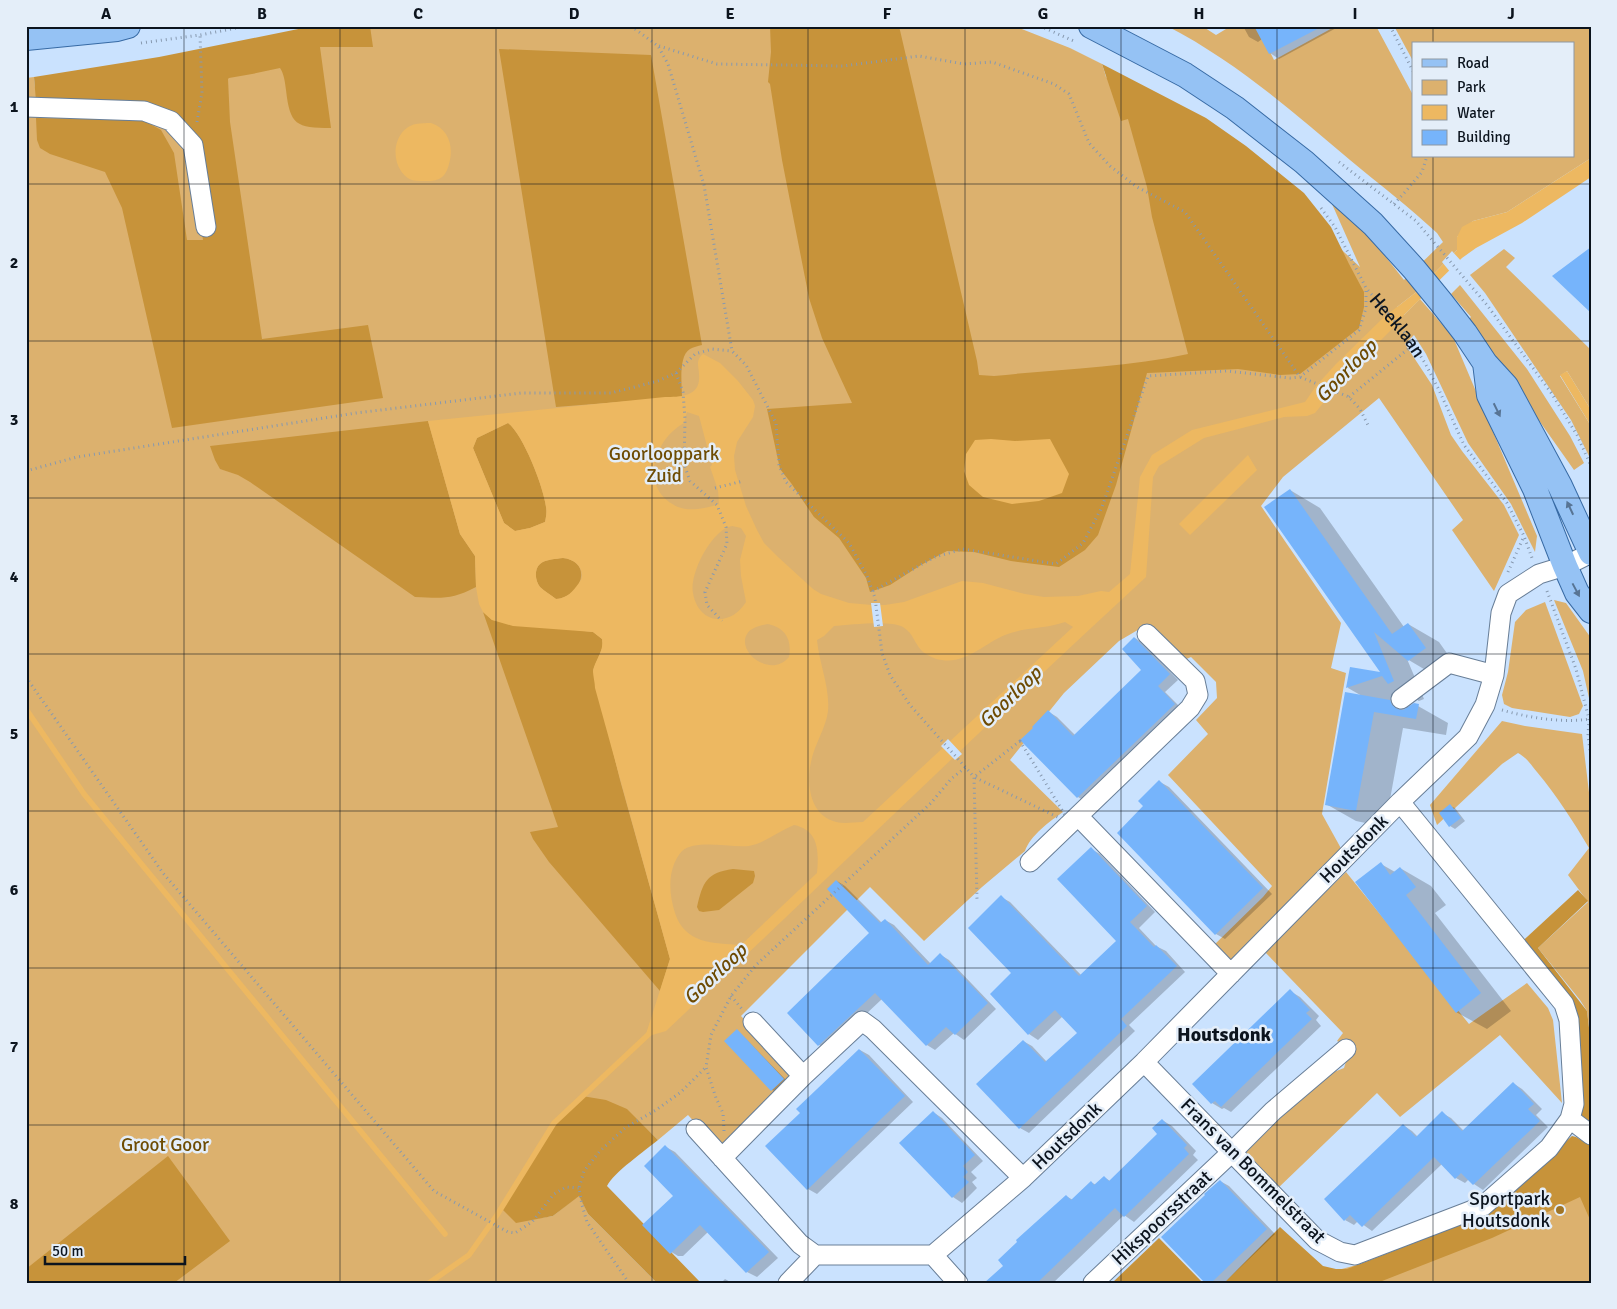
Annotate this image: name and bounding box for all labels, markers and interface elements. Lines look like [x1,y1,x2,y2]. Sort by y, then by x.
text: A [101,4,112,24]
text: B [257,4,267,24]
text: C [413,4,423,24]
text: D [569,4,580,24]
text: E [725,4,735,24]
text: F [883,4,892,24]
text: G [1038,4,1048,24]
text: H [1194,4,1204,24]
text: I [1352,4,1358,24]
text: J [1507,4,1515,24]
legend [1412,42,1574,158]
text: Road [1457,54,1489,72]
text: Park [1457,78,1486,96]
text: 1 [10,97,19,117]
text: Water [1457,104,1495,122]
text: Building [1457,128,1511,146]
text: 2 [10,253,18,273]
street label: Heeklaan [1364,288,1431,362]
water label: Goorloop [1310,333,1383,408]
one-way arrow [1493,403,1501,417]
text: 3 [10,410,18,430]
park label: Goorlooppark Zuid [609,442,720,488]
one-way arrow [1566,501,1574,515]
text: 4 [10,567,19,587]
one-way arrow [1572,582,1580,597]
water label: Goorloop [973,660,1048,733]
text: 5 [10,724,18,744]
street label: Houtsdonk [1314,809,1394,889]
text: 6 [10,880,19,900]
water label: Goorloop [678,937,753,1010]
district label: Houtsdonk [1177,1022,1272,1047]
text: 7 [10,1037,19,1057]
street label: Frans van Bommelstraat [1175,1093,1331,1249]
street label: Houtsdonk [1027,1097,1107,1175]
park label: Groot Goor [121,1133,209,1157]
street label: Hikspoorsstraat [1107,1165,1217,1271]
place label: Sportpark Houtsdonk [1462,1187,1550,1233]
text: 8 [10,1194,19,1214]
marker: Sportpark Houtsdonk [1554,1204,1566,1216]
scale bar [45,1234,185,1266]
text: 50 m [52,1242,83,1260]

